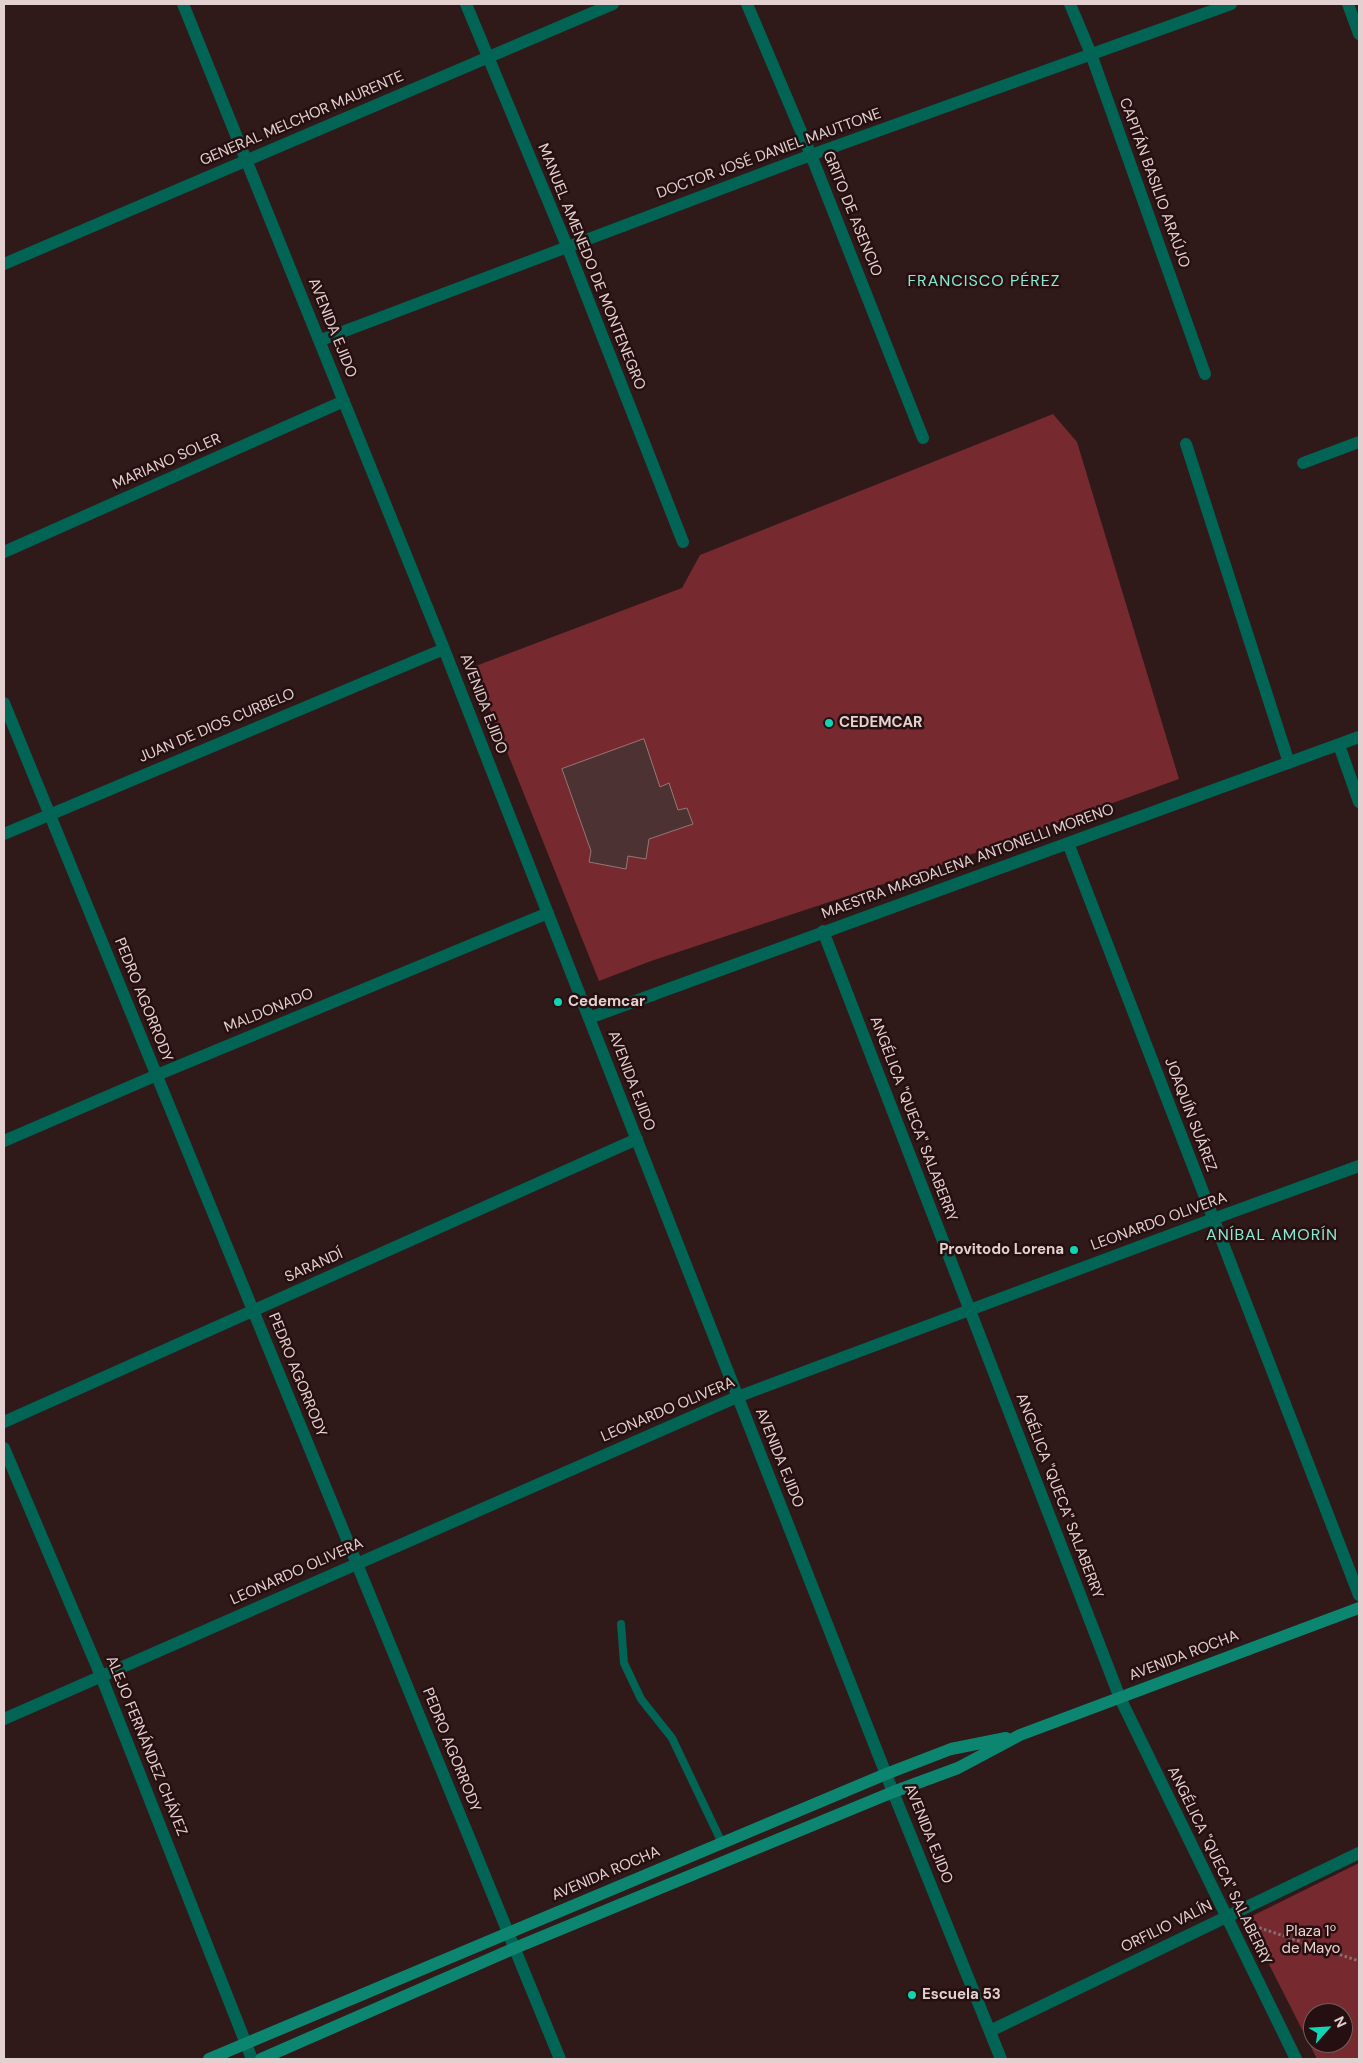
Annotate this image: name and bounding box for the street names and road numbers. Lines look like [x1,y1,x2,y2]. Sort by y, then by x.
street label: GENERAL MELCHOR MAURENTE [197,68,407,170]
street label: CAPITÁN BASILIO ARAÚJO [1115,96,1193,270]
street label: DOCTOR JOSÉ DANIEL MAUTTONE [654,105,884,203]
street label: MANUEL AMENEDO DE MONTENEGRO [533,141,649,393]
street label: GRITO DE ASENCIO [819,149,885,279]
street label: AVENIDA EJIDO [304,276,360,380]
street label: MARIANO SOLER [110,430,224,494]
street label: AVENIDA EJIDO [456,651,510,757]
street label: JUAN DE DIOS CURBELO [136,685,298,767]
street label: MAESTRA MAGDALENA ANTONELLI MORENO [819,801,1117,923]
street label: PEDRO AGORRODY [110,935,176,1065]
street label: MALDONADO [222,985,316,1037]
street label: ANGÉLICA "QUECA" SALABERRY [865,1014,961,1224]
street label: AVENIDA EJIDO [604,1028,658,1134]
street label: JOAQUÍN SUÁREZ [1160,1055,1220,1175]
street label: LEONARDO OLIVERA [1088,1189,1230,1255]
street label: SARANDÍ [282,1245,346,1287]
street label: PEDRO AGORRODY [264,1310,330,1440]
street label: LEONARDO OLIVERA [598,1374,738,1446]
street label: ANGÉLICA "QUECA" SALABERRY [1011,1391,1107,1601]
street label: AVENIDA EJIDO [751,1406,807,1510]
street label: LEONARDO OLIVERA [228,1535,366,1609]
street label: AVENIDA ROCHA [1127,1627,1241,1685]
street label: ALEJO FERNÁNDEZ CHÁVEZ [102,1653,190,1839]
street label: PEDRO AGORRODY [418,1685,484,1815]
street label: ANGÉLICA "QUECA" SALABERRY [1163,1764,1275,1968]
street label: AVENIDA EJIDO [900,1782,956,1886]
street label: AVENIDA ROCHA [549,1843,663,1905]
street label: ORFILIO VALÍN [1118,1897,1216,1957]

